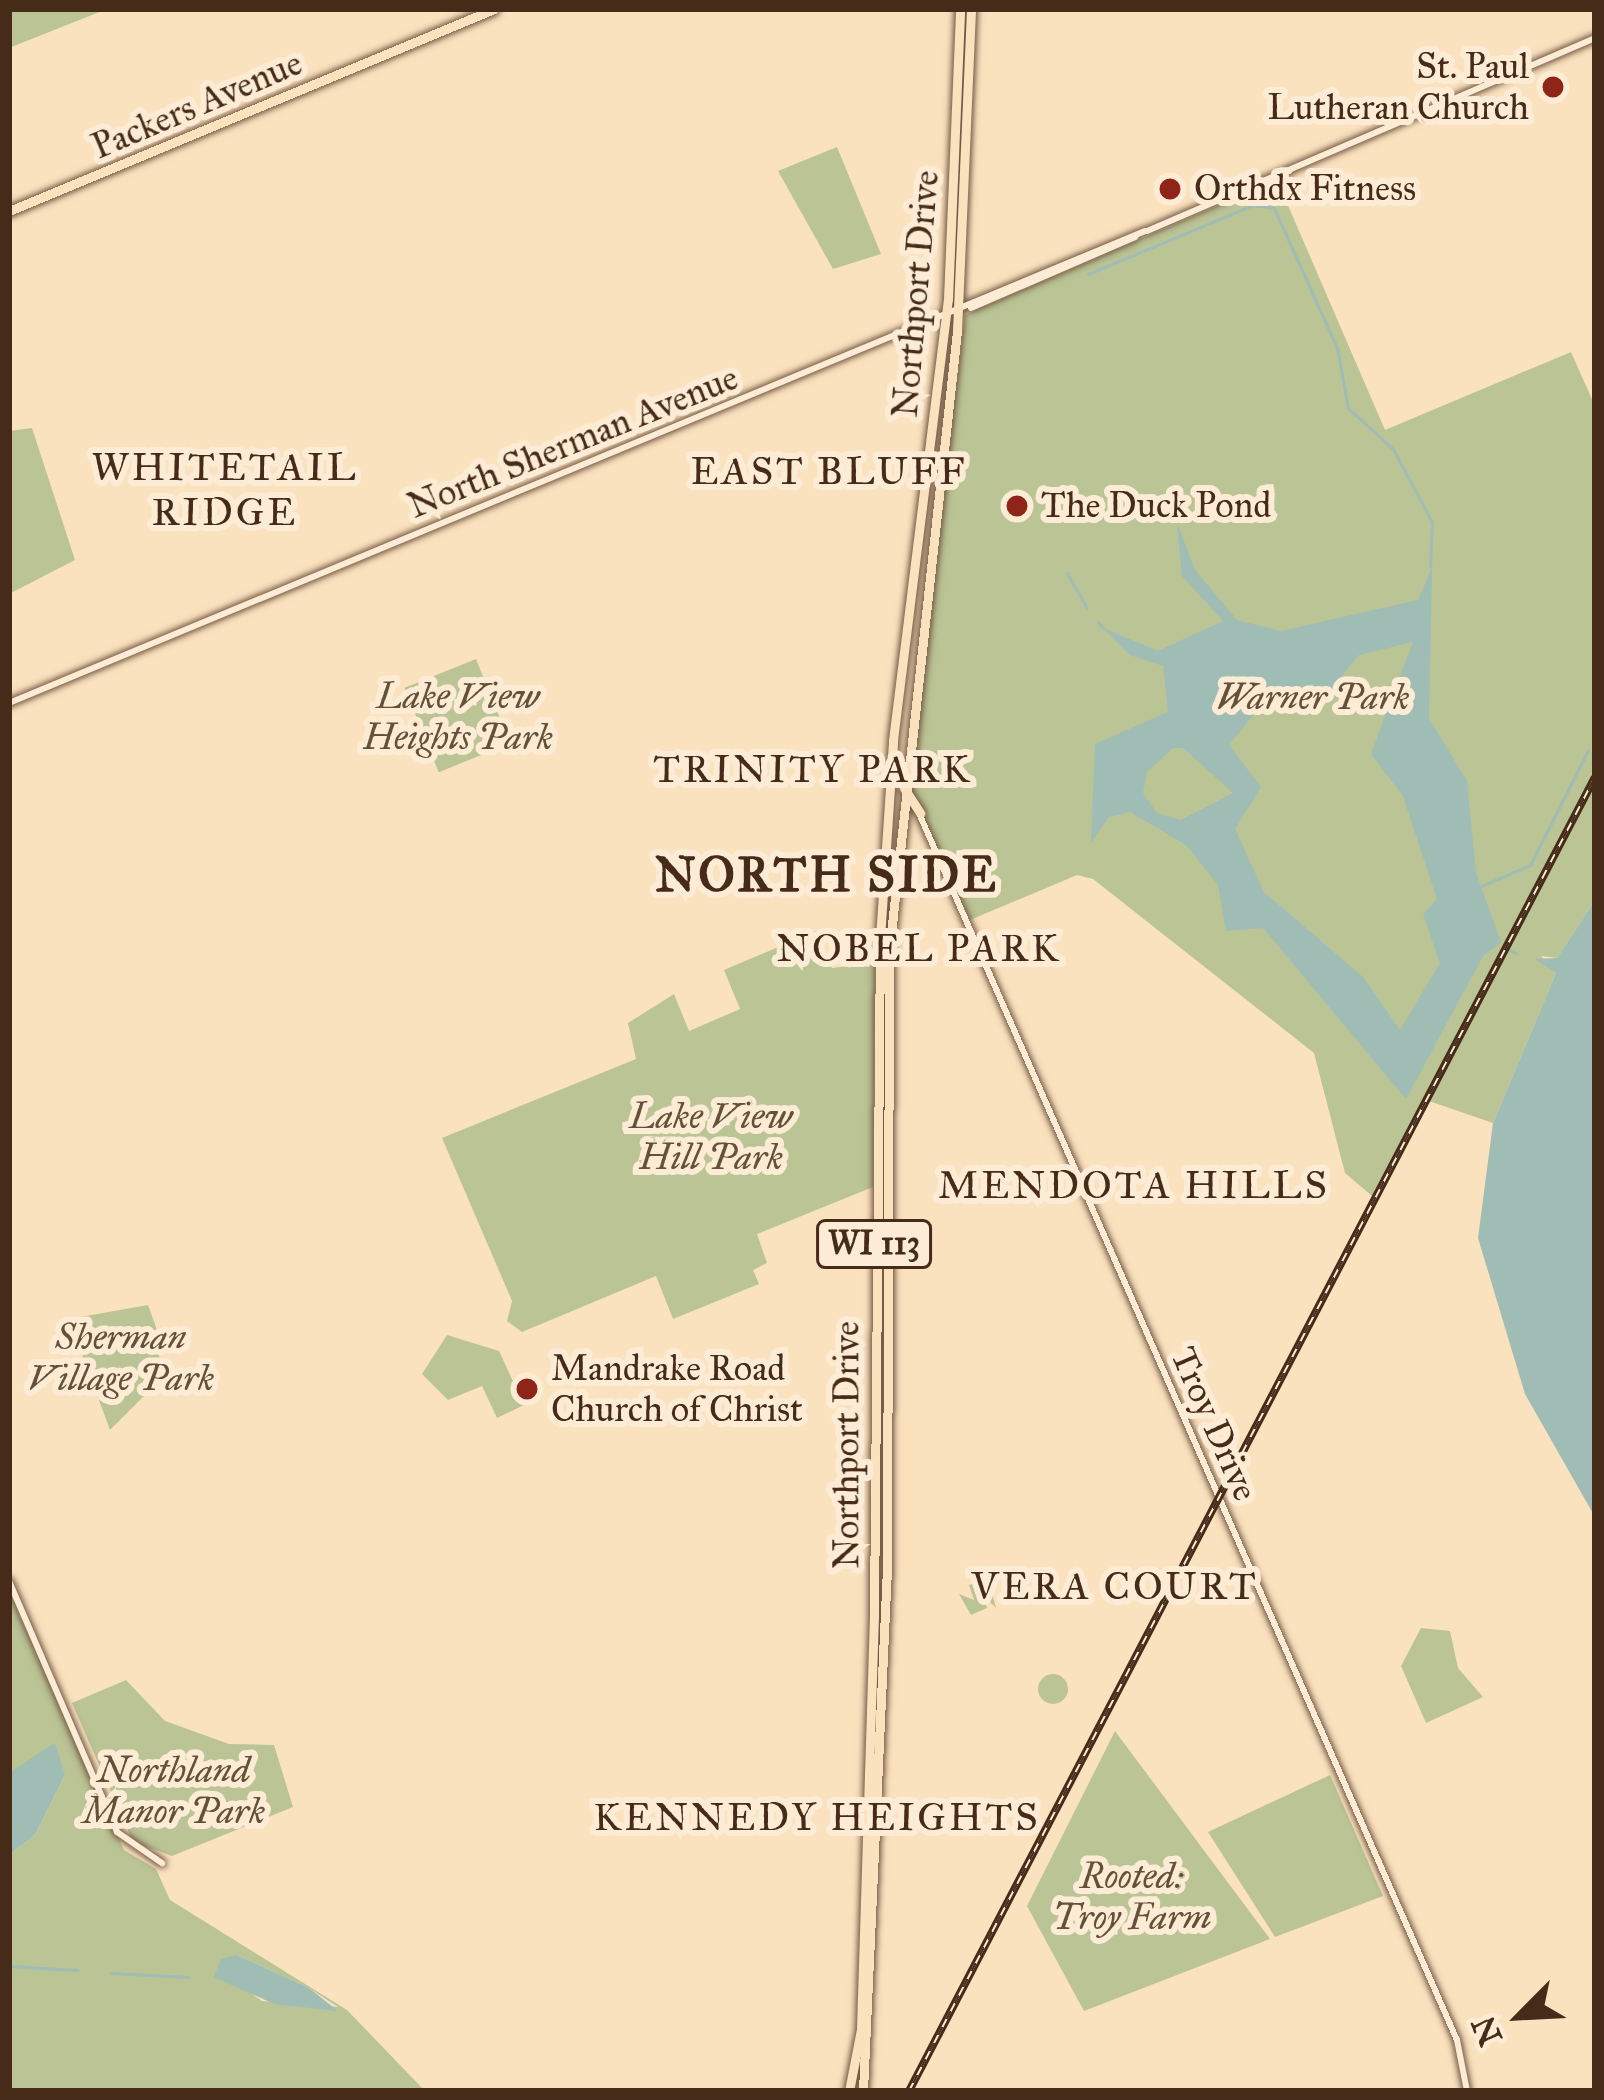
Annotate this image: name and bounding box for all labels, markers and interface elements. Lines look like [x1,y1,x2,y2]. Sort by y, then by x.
street label: Packers Avenue [85,41,309,169]
place label: St. Paul Lutheran Church [1268,44,1529,129]
marker: St. Paul Lutheran Church [1540,74,1566,100]
place label: Orthdx Fitness [1194,167,1416,211]
street label: Northport Drive [884,169,948,419]
marker: Orthdx Fitness [1157,176,1183,202]
street label: North Sherman Avenue [402,356,744,528]
district label: WHITETAIL RIDGE [92,445,358,536]
district label: EAST BLUFF [690,448,968,494]
place label: The Duck Pond [1041,484,1271,528]
marker: The Duck Pond [1004,493,1030,519]
park label: Lake View Heights Park [363,674,553,759]
park label: Warner Park [1217,676,1409,720]
district label: TRINITY PARK [653,746,973,792]
district label: NORTH SIDE [655,846,999,904]
district label: NOBEL PARK [776,925,1062,971]
park label: Lake View Hill Park [630,1094,792,1179]
district label: MENDOTA HILLS [938,1162,1330,1208]
road number: WI 113 [814,1217,934,1271]
park label: Sherman Village Park [28,1315,214,1400]
street label: Northport Drive [825,1321,869,1569]
street label: Troy Drive [1161,1341,1267,1507]
place label: Mandrake Road Church of Christ [551,1346,803,1431]
marker: Mandrake Road Church of Christ [514,1376,540,1402]
district label: VERA COURT [971,1563,1259,1609]
park label: Northland Manor Park [83,1748,265,1833]
district label: KENNEDY HEIGHTS [593,1794,1041,1840]
park label: Rooted: Troy Farm [1053,1854,1211,1939]
north arrow [1460,1956,1580,2076]
text: N [1463,2010,1511,2052]

